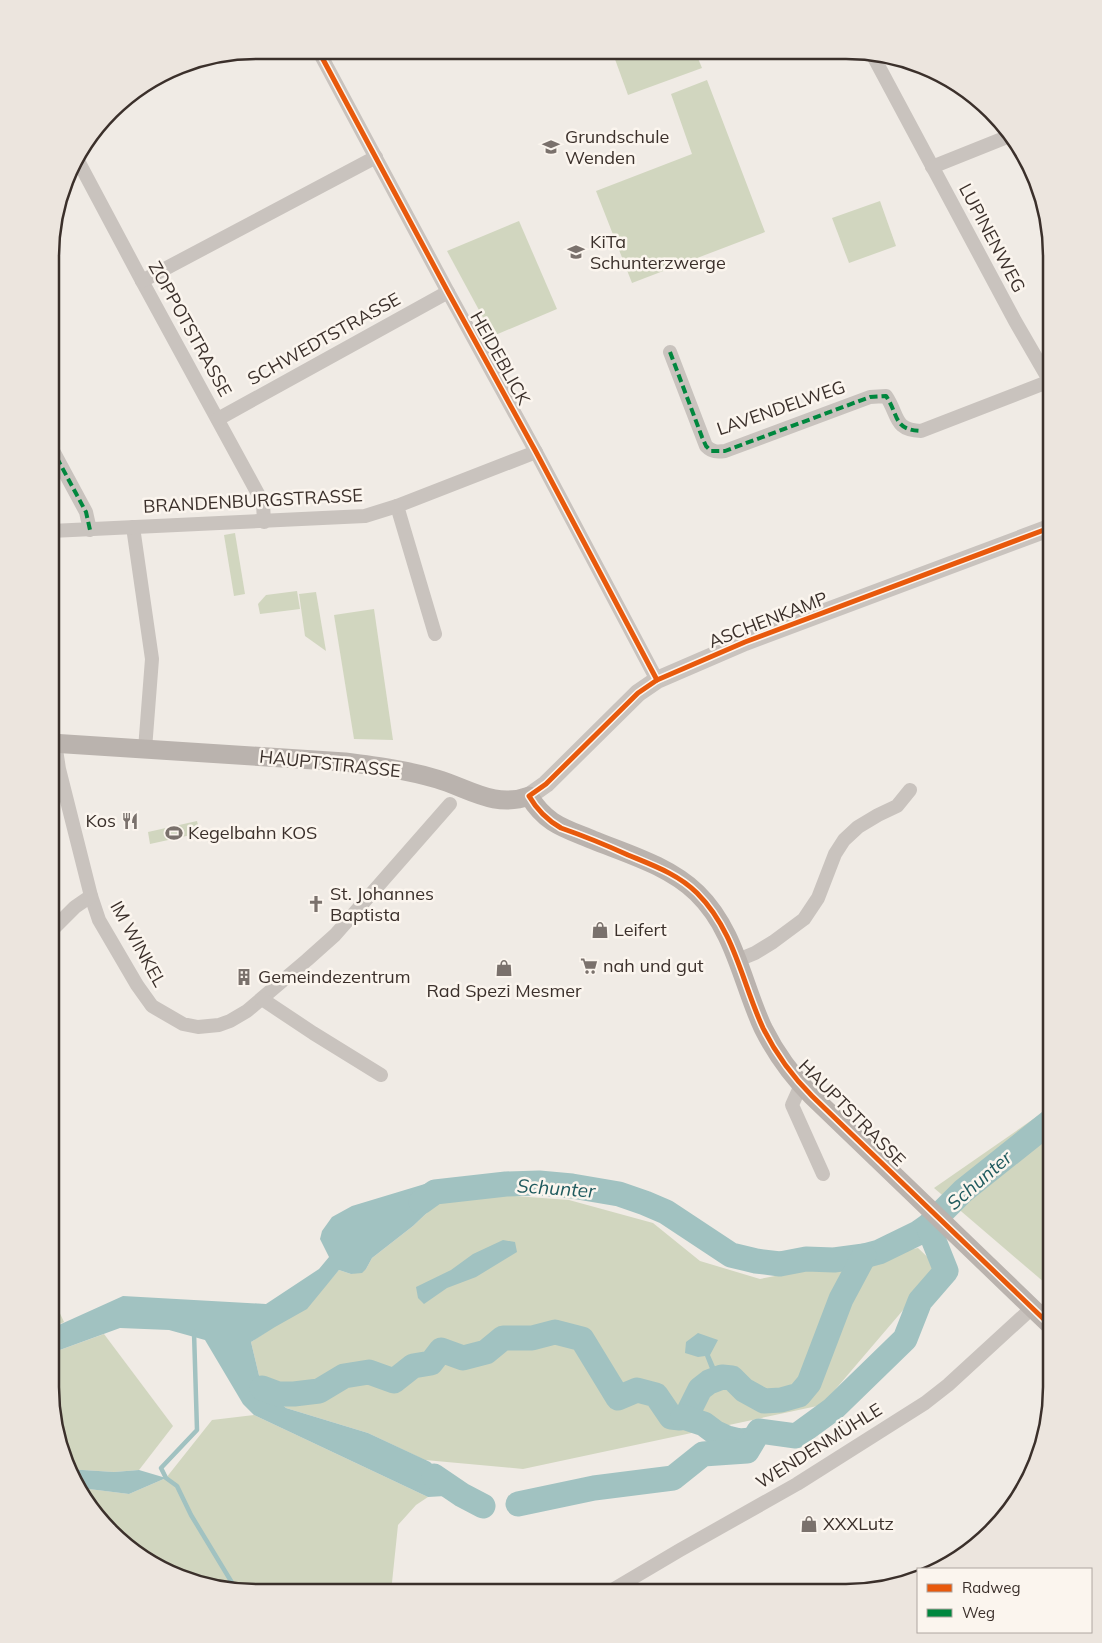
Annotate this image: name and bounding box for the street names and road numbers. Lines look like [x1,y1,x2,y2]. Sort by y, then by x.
street label: LUPINENWEG [954,179,1031,296]
street label: ZOPPOTSTRASSE [144,257,237,401]
street label: SCHWEDTSTRASSE [243,287,404,390]
street label: HEIDEBLICK [465,307,536,409]
street label: LAVENDELWEG [714,375,848,440]
street label: BRANDENBURGSTRASSE [143,483,363,518]
street label: ASCHENKAMP [705,586,831,653]
street label: HAUPTSTRASSE [258,745,402,782]
street label: IM WINKEL [105,897,172,991]
street label: HAUPTSTRASSE [794,1054,911,1171]
street label: WENDENMÜHLE [751,1398,886,1494]

